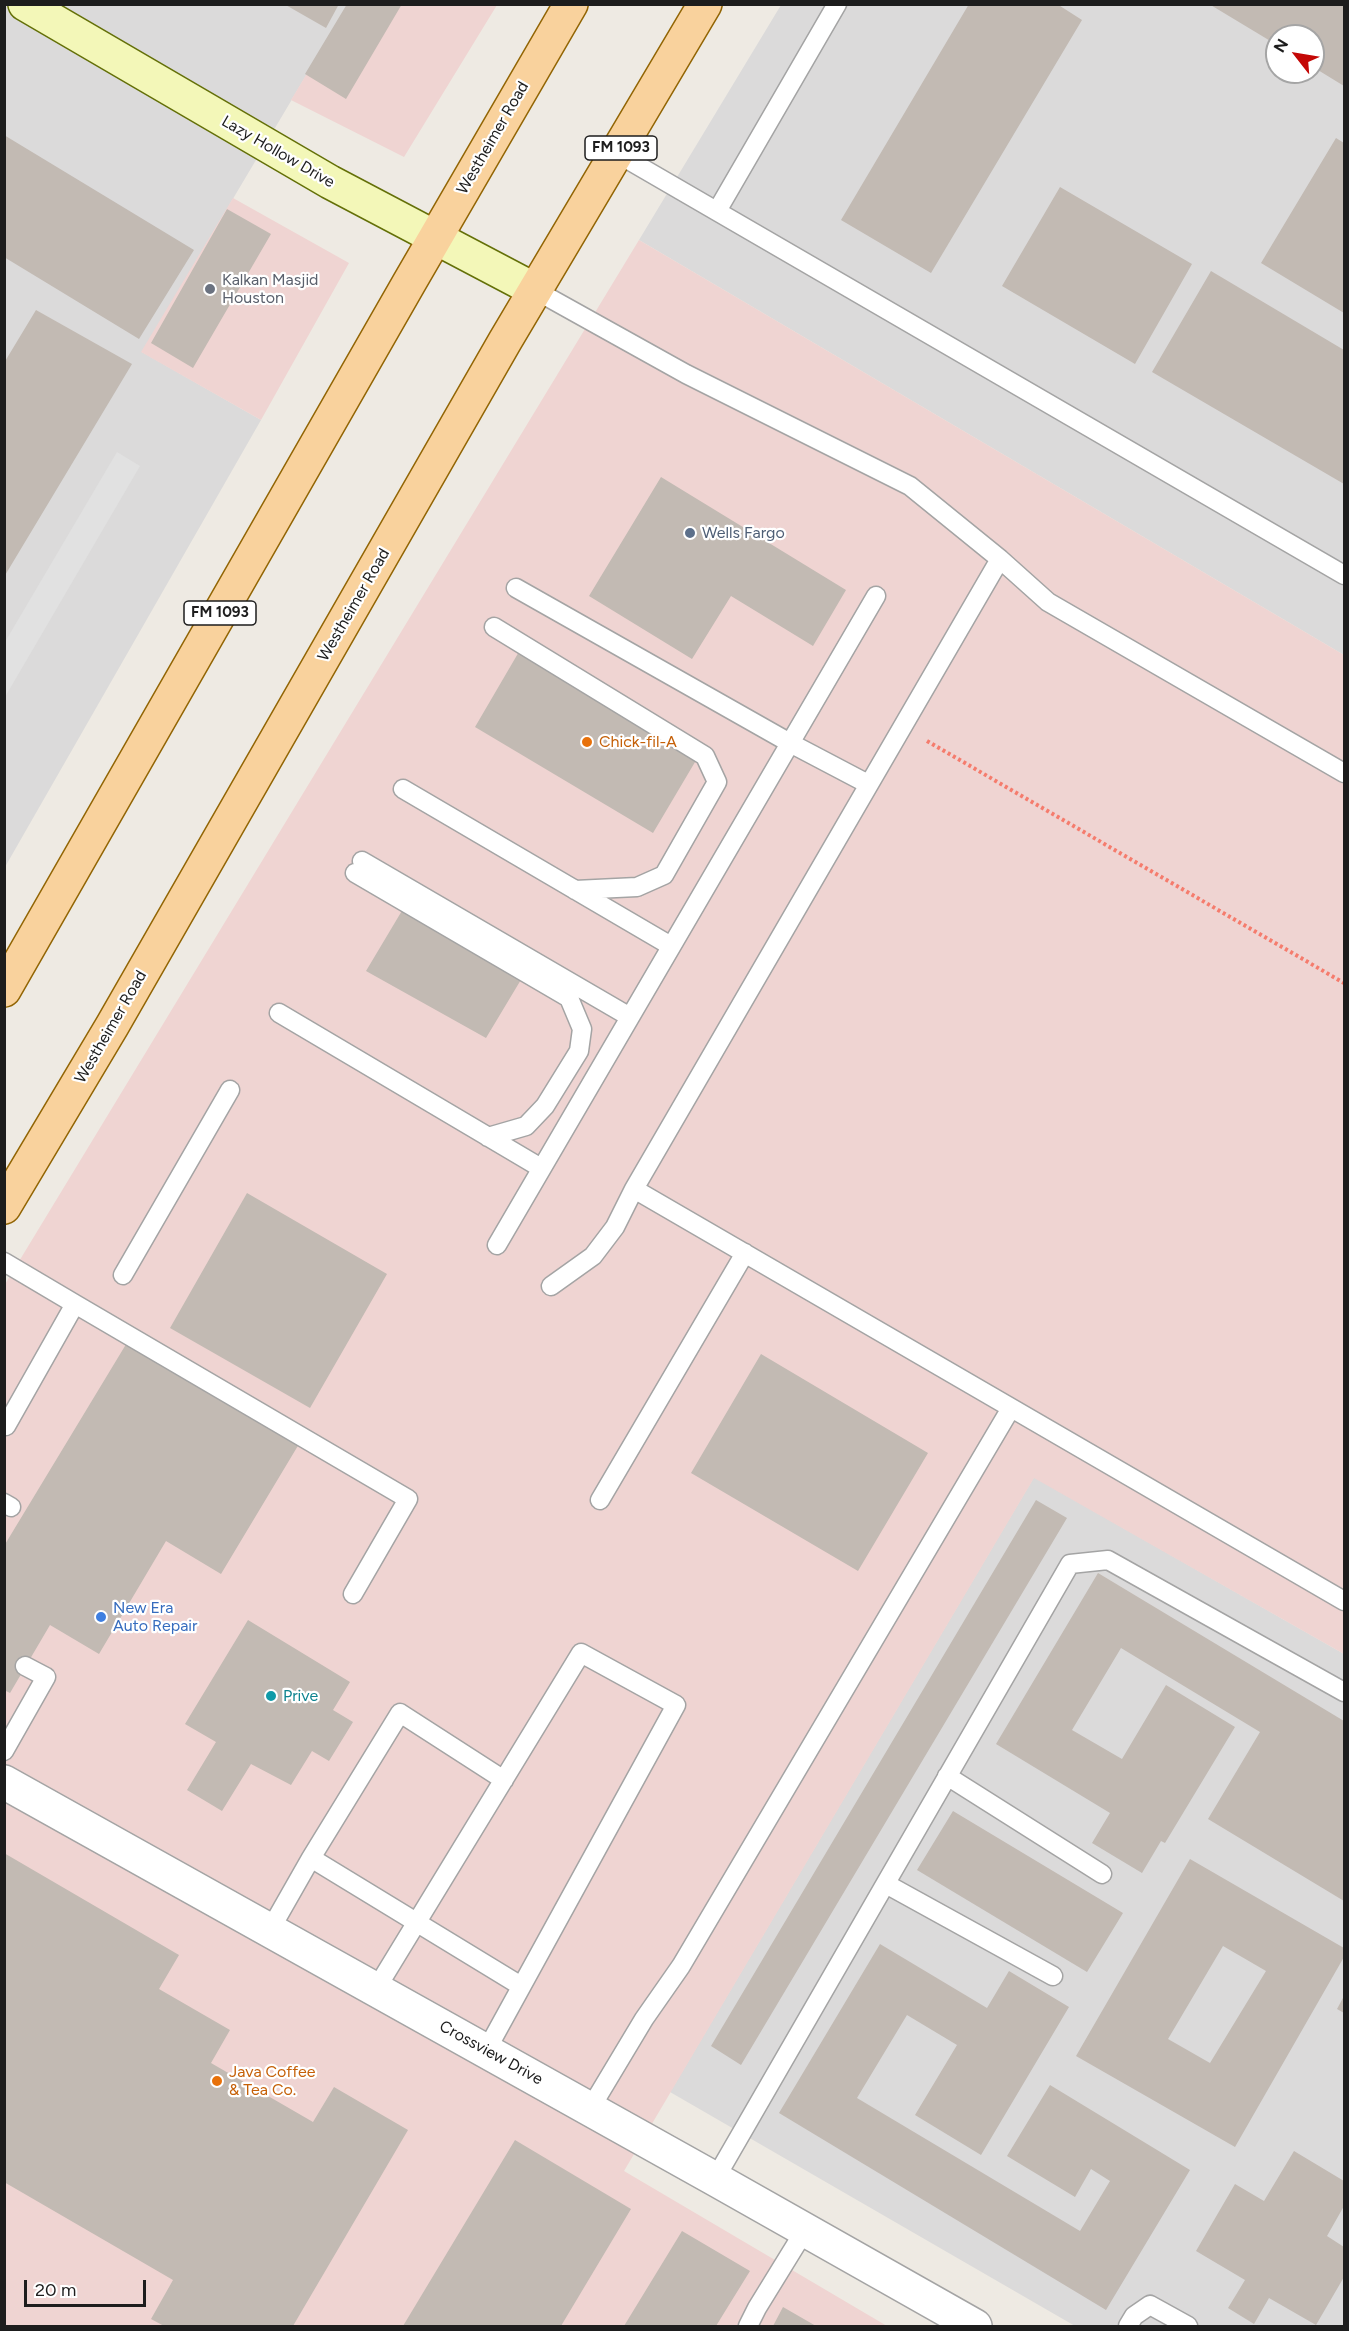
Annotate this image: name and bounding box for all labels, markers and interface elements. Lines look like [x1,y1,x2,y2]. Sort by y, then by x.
north arrow [1265,24,1325,84]
text: N [1270,35,1292,56]
street label: Westheimer Road [453,78,533,198]
street label: Lazy Hollow Drive [218,112,338,192]
road number: FM 1093 [585,136,657,160]
place label: Kalkan Masjid Houston [222,270,318,308]
marker: Kalkan Masjid Houston [203,282,217,296]
place label: Wells Fargo [702,523,785,543]
marker: Wells Fargo [683,526,697,540]
street label: Westheimer Road [314,545,394,665]
road number: FM 1093 [184,601,256,625]
place label: Chick-fil-A [599,732,677,752]
marker: Chick-fil-A [580,735,594,749]
street label: Westheimer Road [71,967,151,1087]
place label: New Era Auto Repair [113,1598,197,1636]
marker: New Era Auto Repair [94,1610,108,1624]
place label: Prive [283,1686,318,1706]
marker: Prive [264,1689,278,1703]
street label: Crossview Drive [436,2017,546,2089]
place label: Java Coffee & Tea Co. [229,2062,316,2100]
marker: Java Coffee & Tea Co. [210,2074,224,2088]
scale bar [27,2268,148,2306]
text: 20 m [35,2279,76,2301]

